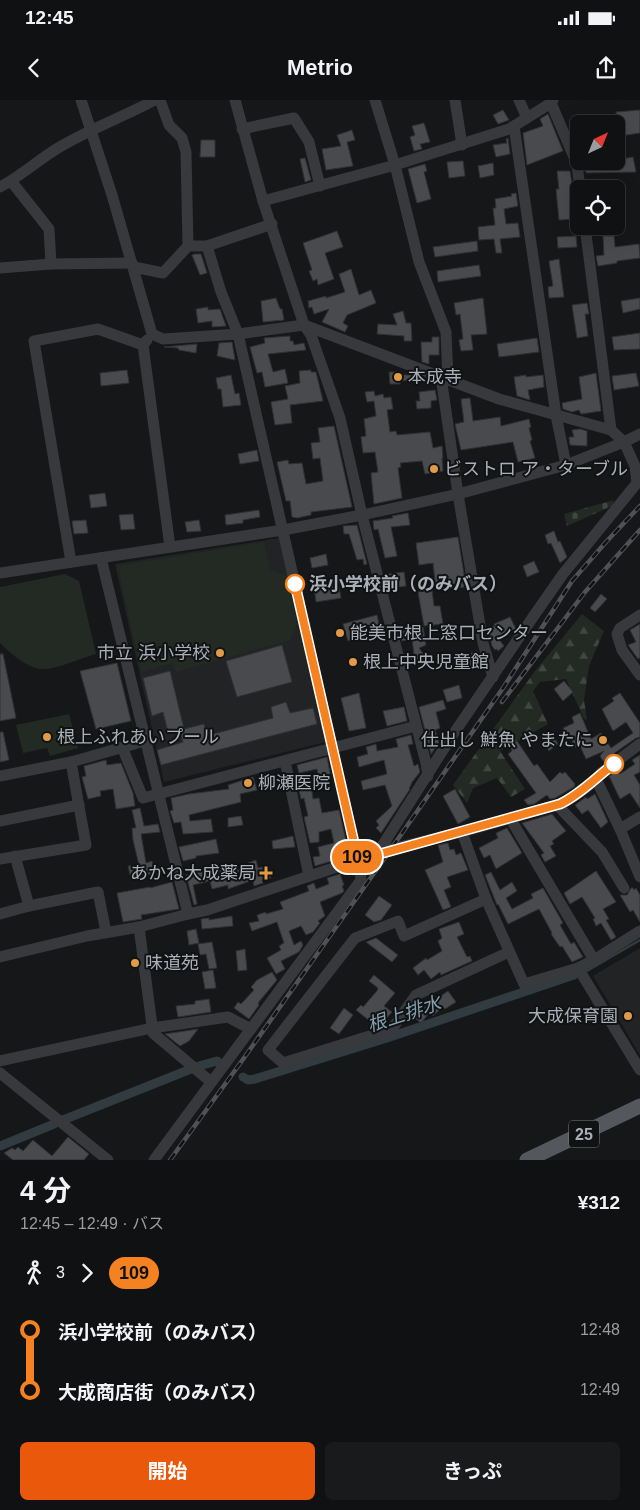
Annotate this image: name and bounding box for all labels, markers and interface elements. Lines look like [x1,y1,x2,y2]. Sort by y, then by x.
text: 12:45 [25,7,74,28]
icon: back [20,54,48,82]
icon: share [592,54,620,82]
text: Metrio [287,55,353,80]
north arrow [570,115,625,170]
map controls [570,115,625,235]
button: locate [570,180,625,235]
place label: 本成寺 [408,367,462,387]
marker: 本成寺 [392,371,404,383]
place label: ビストロ ア・ターブル [444,459,628,479]
marker: ビストロ ア・ターブル [428,463,440,475]
marker: 浜小学校前（のみバス） [285,574,305,594]
place label: 浜小学校前（のみバス） [309,574,507,594]
place label: 能美市根上窓口センター [350,623,548,643]
marker: 能美市根上窓口センター [334,627,346,639]
place label: 市立 浜小学校 [97,643,210,663]
marker: 市立 浜小学校 [214,647,226,659]
place label: 根上中央児童館 [363,652,489,672]
marker: 根上中央児童館 [347,656,359,668]
place label: 根上ふれあいプール [57,727,219,747]
place label: 仕出し 鮮魚 やまたに [421,730,593,750]
marker: 根上ふれあいプール [41,731,53,743]
marker: 仕出し 鮮魚 やまたに [597,734,609,746]
unlabelled marker [604,754,624,774]
place label: 柳瀬医院 [258,773,330,793]
marker: 柳瀬医院 [242,777,254,789]
line badge: 109 [328,841,386,873]
text: 109 [342,847,372,867]
place label: あかね大成薬局 [130,863,256,883]
marker: あかね大成薬局 [260,867,272,879]
place label: 味道苑 [145,953,199,973]
marker: 味道苑 [129,957,141,969]
water label: 根上排水 [365,992,445,1036]
place label: 大成保育園 [528,1006,618,1026]
marker: 大成保育園 [622,1010,634,1022]
road number: 25 [569,1121,599,1148]
text: 4 分 [20,1175,71,1206]
text: ¥312 [578,1192,620,1213]
text: 12:45 – 12:49 · バス [20,1215,164,1232]
icon: walk [20,1259,48,1287]
icon: forward [73,1259,101,1287]
text: 109 [119,1263,149,1283]
text: 3 [56,1264,65,1281]
text: 12:48 [580,1321,620,1338]
text: 浜小学校前（のみバス） [58,1322,267,1343]
text: 12:49 [580,1381,620,1398]
text: 大成商店街（のみバス） [58,1382,267,1403]
button: 開始 [20,1442,315,1500]
button: きっぷ [325,1442,620,1500]

